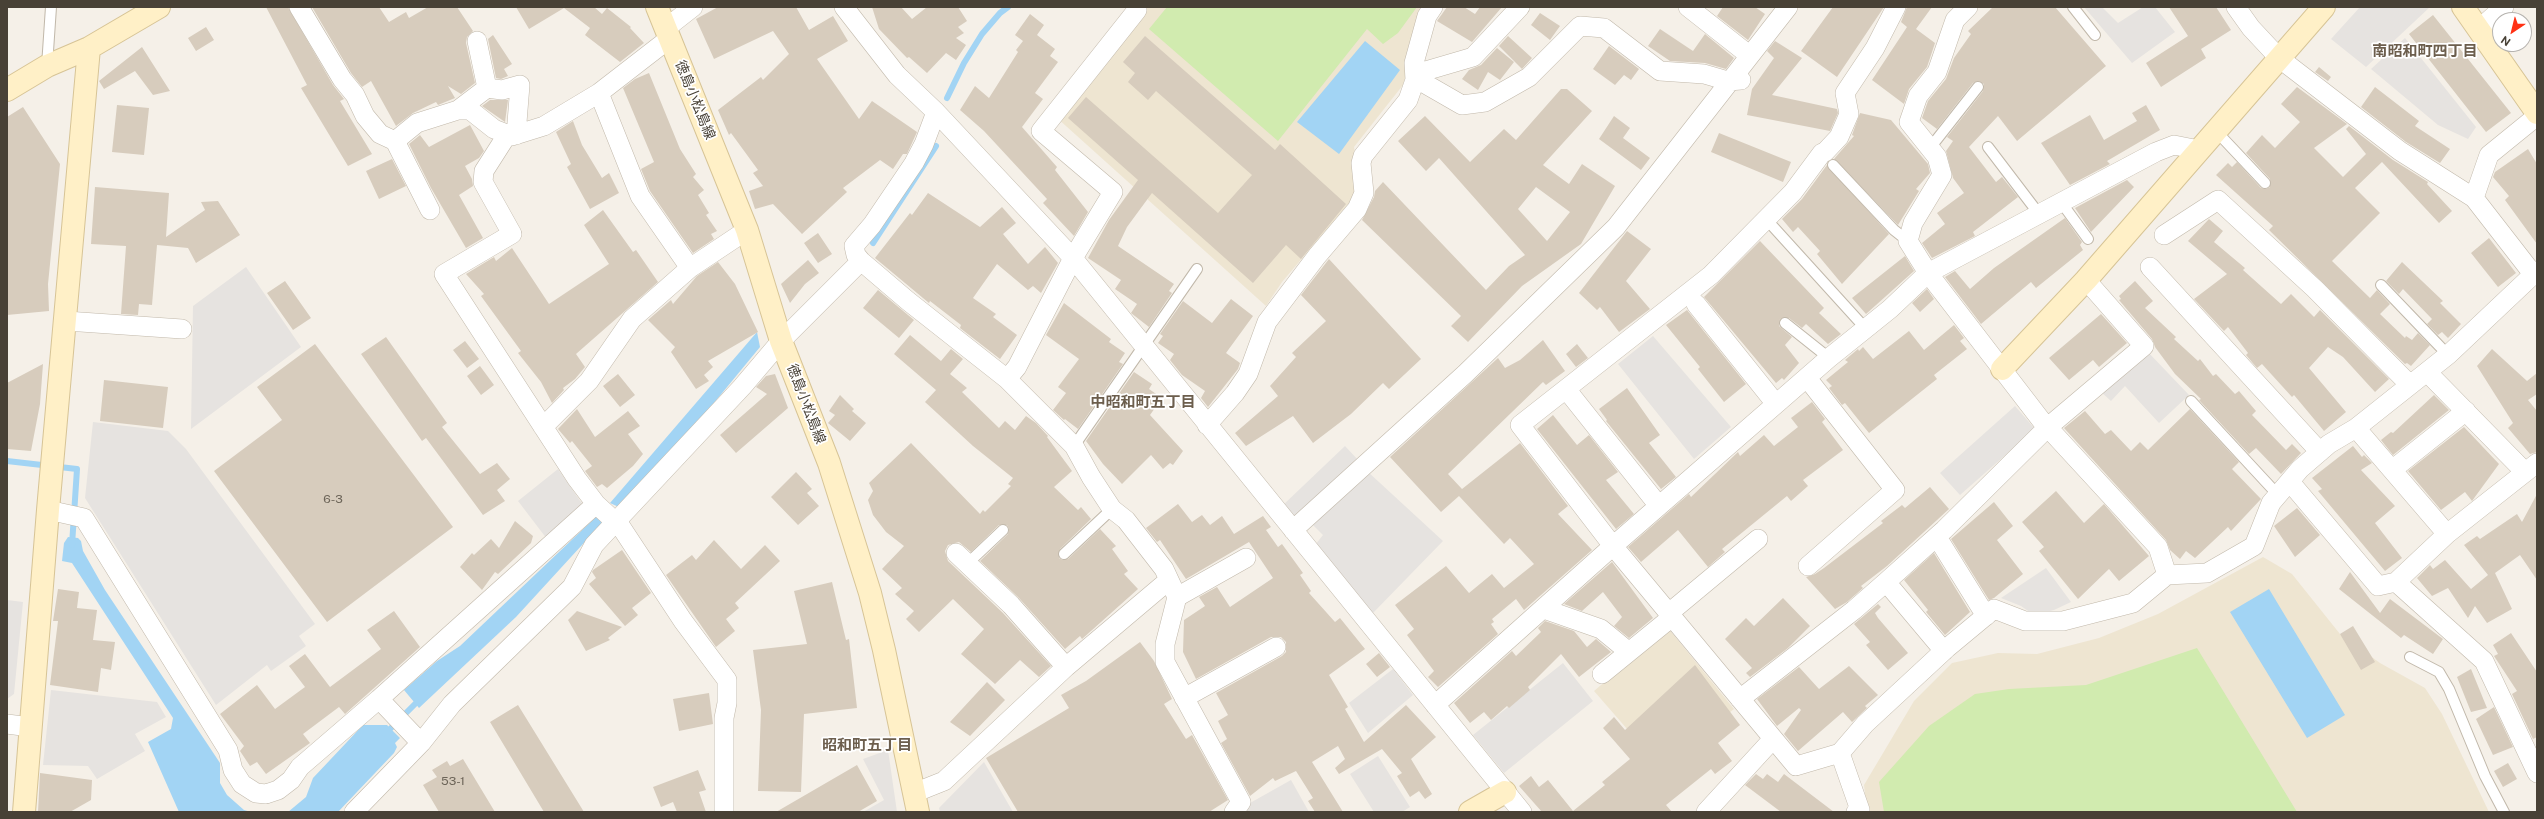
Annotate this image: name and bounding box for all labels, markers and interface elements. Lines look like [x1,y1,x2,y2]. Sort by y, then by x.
north arrow [2492,12,2532,52]
text: N [2499,34,2513,48]
district label: 南昭和町四丁目 [2373,42,2477,60]
street label: 徳島小松島線 [671,58,719,142]
street label: 徳島小松島線 [783,362,829,446]
district label: 中昭和町五丁目 [1091,393,1195,411]
house number: 6-3 [323,492,343,506]
district label: 昭和町五丁目 [822,736,912,754]
house number: 53-1 [441,774,465,788]

